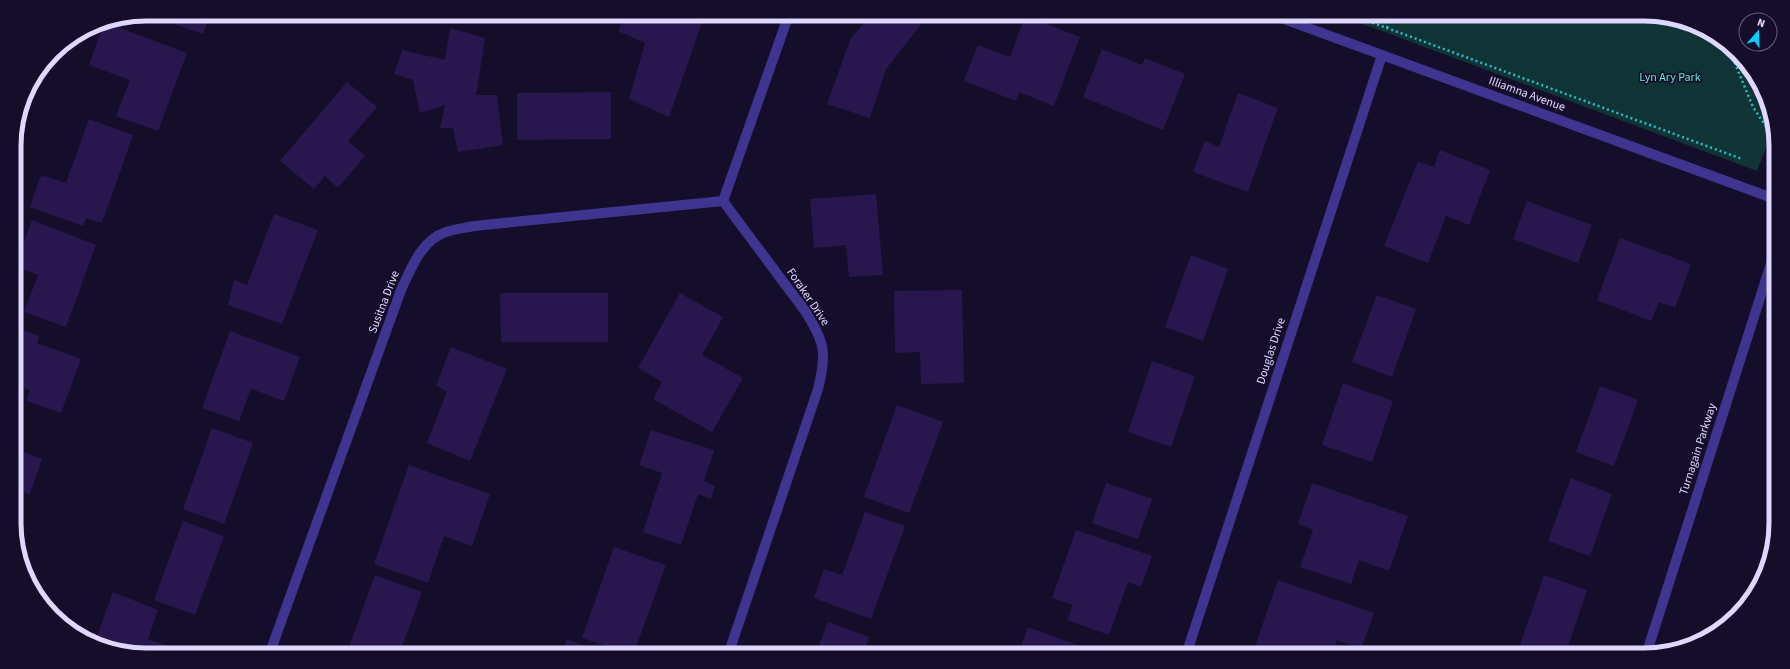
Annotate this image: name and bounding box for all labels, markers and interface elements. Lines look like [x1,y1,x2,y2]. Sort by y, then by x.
north arrow [1738,12,1778,52]
text: N [1755,15,1767,31]
park label: Lyn Ary Park [1639,69,1701,86]
street label: Illiamna Avenue [1486,72,1568,116]
street label: Foraker Drive [782,265,834,329]
street label: Susitna Drive [364,268,404,336]
street label: Douglas Drive [1252,316,1290,386]
street label: Turnagain Parkway [1675,401,1721,497]

